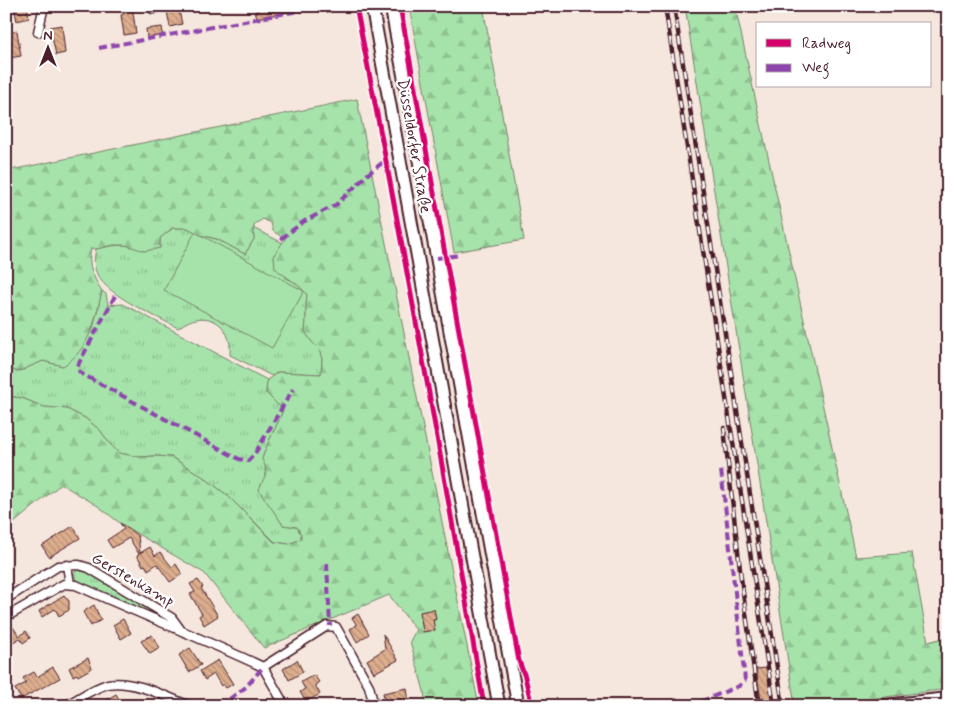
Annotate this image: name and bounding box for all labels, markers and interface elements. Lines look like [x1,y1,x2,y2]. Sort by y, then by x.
north arrow [22,22,72,72]
legend [756,22,932,88]
text: N [43,27,53,45]
text: Radweg [802,34,851,54]
text: Weg [802,58,829,79]
street label: Düsseldorfer Straße [392,77,436,215]
street label: Gerstenkamp [88,548,178,612]

